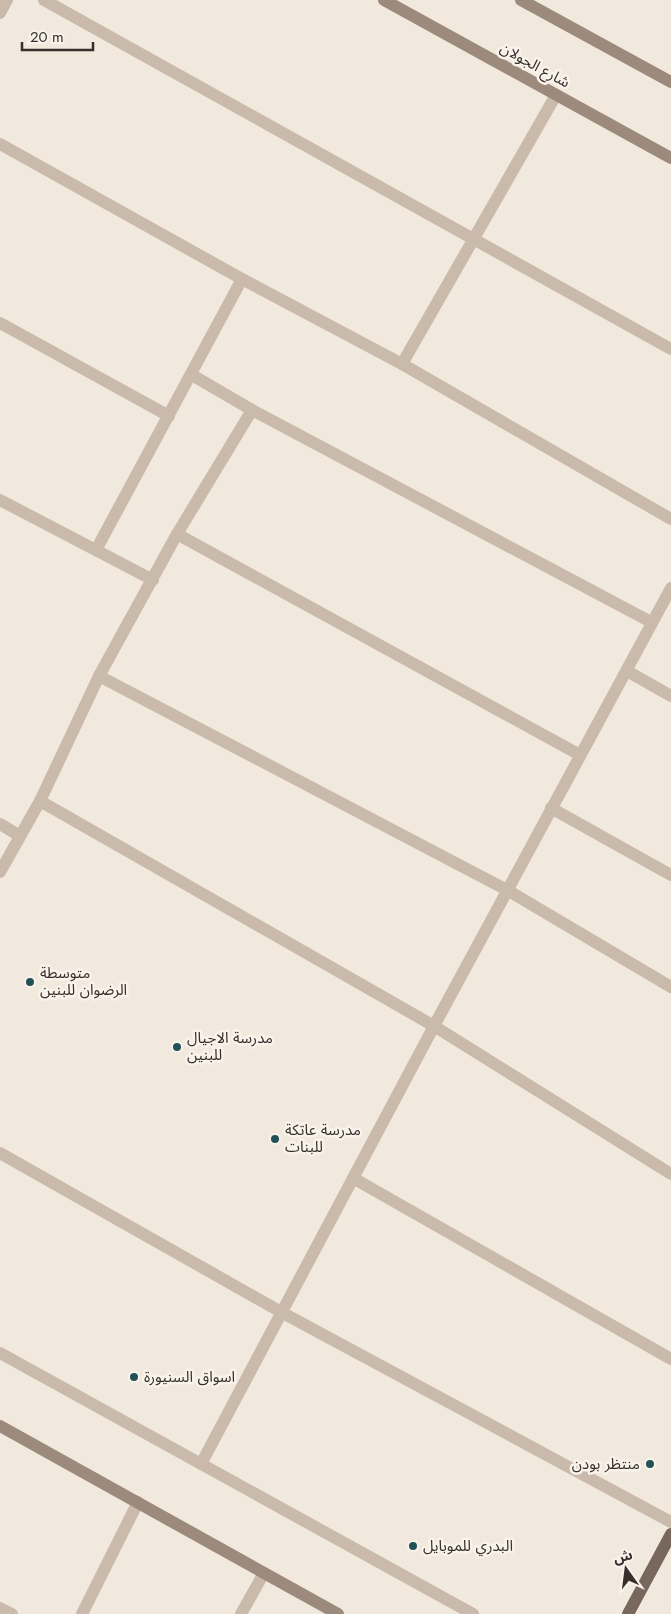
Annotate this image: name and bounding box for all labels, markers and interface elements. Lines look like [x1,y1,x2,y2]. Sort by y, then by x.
scale bar [22,20,94,52]
text: 20 m [30,26,64,48]
street label: شارع الجولان [496,37,574,94]
place label: متوسطة الرضوان للبنين [40,962,127,1001]
marker: متوسطة الرضوان للبنين [24,976,36,988]
place label: مدرسة الاجيال للبنين [187,1027,273,1066]
marker: مدرسة الاجيال للبنين [171,1041,183,1053]
place label: مدرسة عاتكة للبنات [285,1119,361,1158]
marker: مدرسة عاتكة للبنات [269,1133,281,1145]
place label: اسواق السنيورة [144,1366,235,1388]
marker: اسواق السنيورة [128,1371,140,1383]
place label: منتظر بودن [572,1453,640,1475]
marker: منتظر بودن [644,1458,656,1470]
place label: البدري للموبايل [423,1535,513,1557]
marker: البدري للموبايل [407,1540,419,1552]
north arrow [601,1544,651,1594]
text: ش [611,1544,635,1568]

